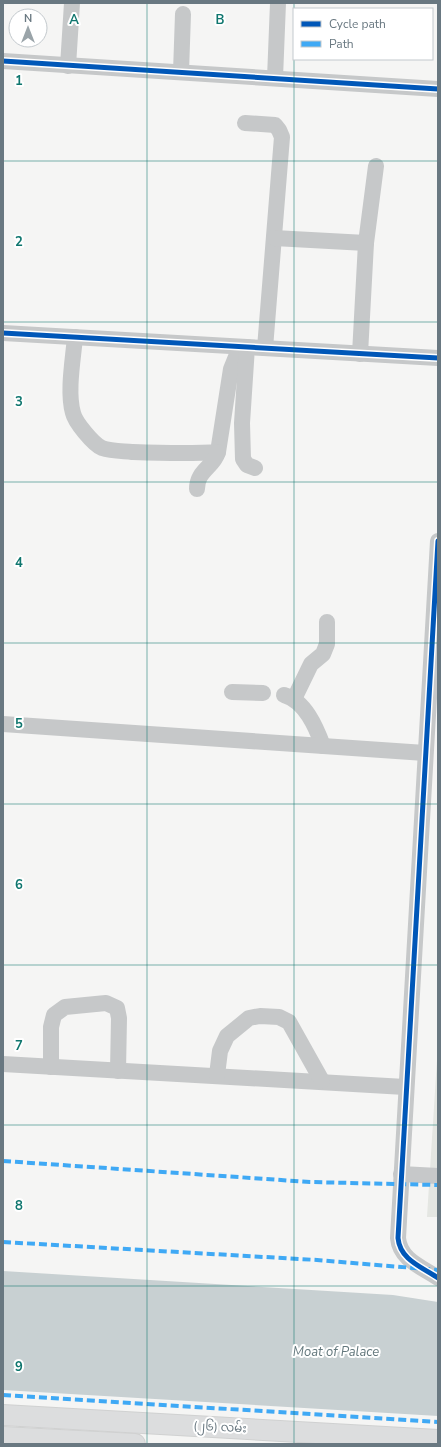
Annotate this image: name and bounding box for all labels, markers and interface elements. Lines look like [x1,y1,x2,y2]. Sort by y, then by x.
north arrow [8,8,48,48]
legend [293,8,433,60]
text: N [24,11,32,26]
text: A [69,11,79,29]
text: B [216,11,225,29]
text: Cycle path [329,16,386,32]
text: Path [329,36,354,52]
text: 1 [15,72,23,90]
text: 2 [15,233,23,251]
text: 3 [15,393,23,411]
text: 4 [15,554,23,572]
text: 5 [15,715,23,733]
text: 6 [15,876,23,894]
text: 7 [15,1037,23,1055]
text: 8 [15,1197,23,1215]
water label: Moat of Palace [293,1343,379,1361]
text: 9 [15,1358,23,1376]
street label: (၂၆) လမ်း [193,1417,247,1438]

